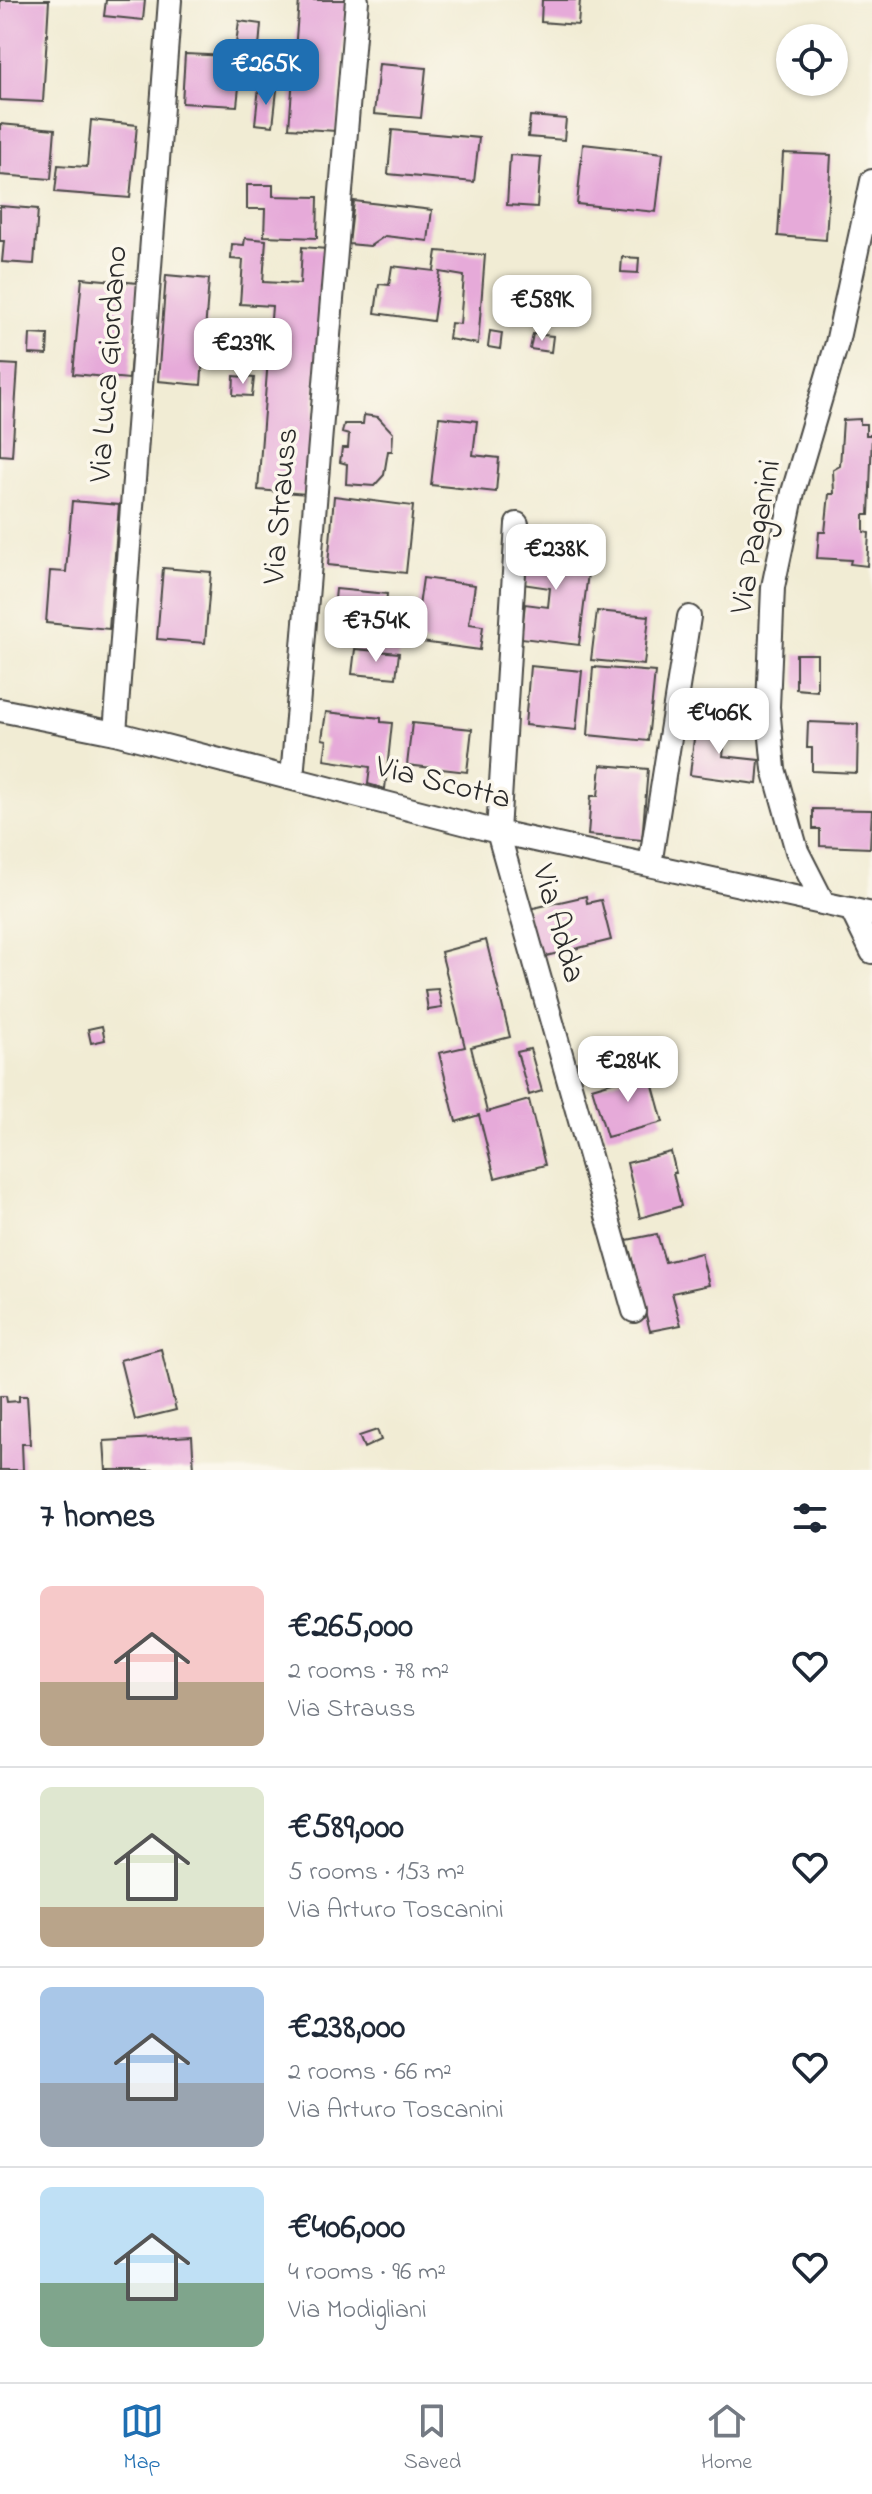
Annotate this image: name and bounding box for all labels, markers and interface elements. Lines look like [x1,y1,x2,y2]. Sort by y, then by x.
map controls [776,24,848,96]
button: locate [776,24,848,96]
pin: €265K [210,39,322,107]
text: €265K [231,46,301,84]
street label: Via Luca Giordano [78,244,142,485]
pin: €589K [486,275,598,343]
text: €589K [510,282,574,320]
pin: €239K [187,318,299,386]
text: €239K [212,325,274,363]
street label: Via Strauss [252,426,312,587]
street label: Via Paganini [719,456,795,619]
pin: €238K [500,524,612,592]
text: €238K [524,531,588,569]
pin: €754K [320,596,432,664]
text: €754K [342,603,410,641]
pin: €406K [663,688,775,756]
text: €406K [687,695,751,733]
street label: Via Scotta [369,744,516,823]
street label: Via Adda [518,859,596,988]
pin: €284K [572,1036,684,1104]
text: €284K [596,1043,660,1081]
text: 7 homes [40,1493,155,1543]
icon: filters [788,1496,832,1540]
text: €265,000 [288,1603,413,1653]
icon: home [104,1618,200,1714]
icon: heart [788,1644,832,1688]
text: 2 rooms · 78 m² [288,1653,449,1691]
text: Via Strauss [288,1691,416,1729]
text: €589,000 [288,1804,404,1854]
icon: home [104,1819,200,1915]
icon: heart [788,1845,832,1889]
text: 5 rooms · 153 m² [288,1854,465,1892]
text: Via Arturo Toscanini [288,1892,504,1930]
text: €238,000 [288,2004,405,2054]
icon: home [104,2019,200,2115]
icon: heart [788,2045,832,2089]
text: 2 rooms · 66 m² [288,2054,452,2092]
text: Via Arturo Toscanini [288,2092,504,2130]
text: €406,000 [288,2204,405,2254]
icon: home [104,2219,200,2315]
icon: heart [788,2245,832,2289]
text: 4 rooms · 96 m² [288,2254,446,2292]
text: Via Modigliani [288,2292,427,2330]
tab: Map [120,2399,164,2479]
tab: Saved [404,2399,461,2479]
tab: Home [701,2399,752,2479]

